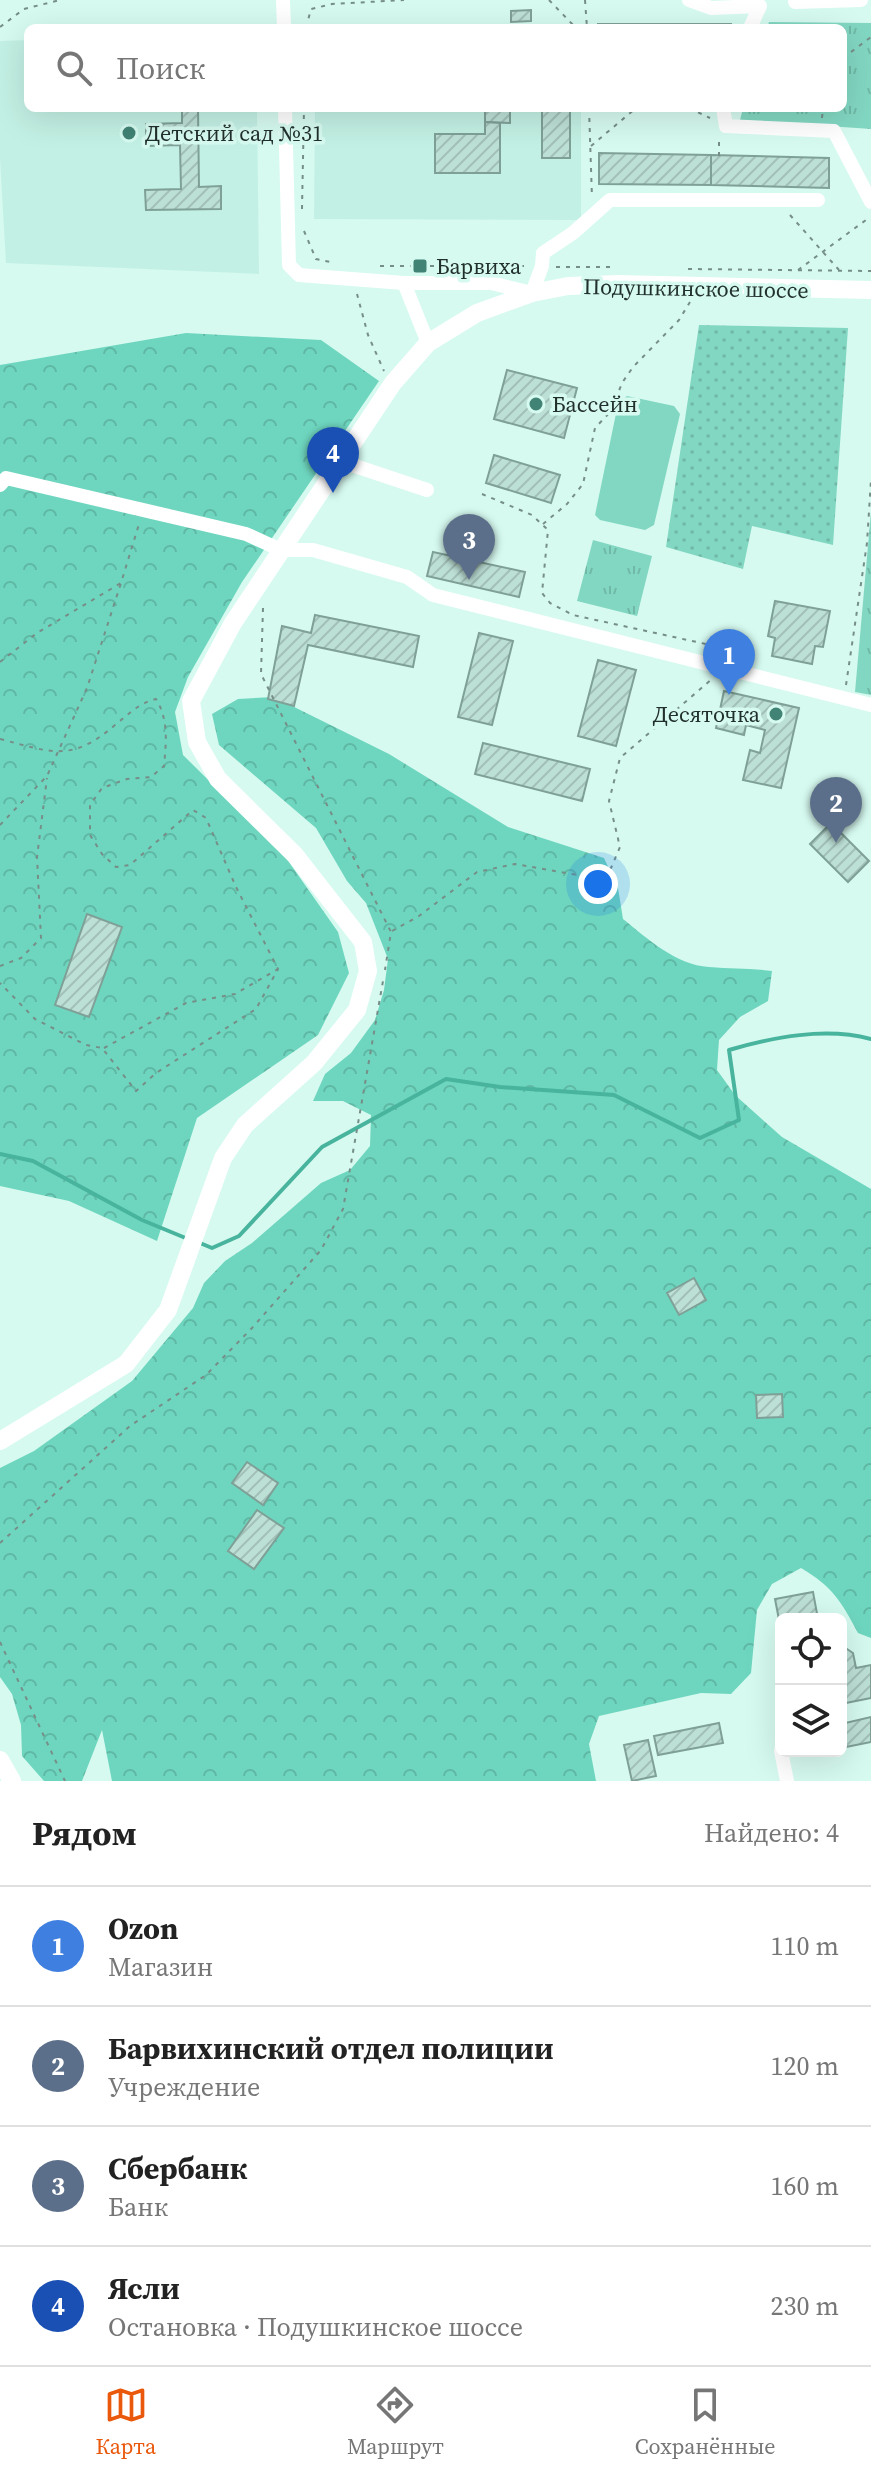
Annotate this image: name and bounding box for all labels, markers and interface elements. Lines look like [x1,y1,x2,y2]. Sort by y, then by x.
search box [24,24,847,112]
icon: search [52,46,96,90]
text: Поиск [116,48,205,89]
place label: Детский сад №31 [145,118,323,148]
marker: Детский сад №31 [120,124,138,142]
place label: Барвиха [436,251,522,281]
marker: Барвиха [411,257,429,275]
street label: Подушкинское шоссе [583,271,809,305]
place label: Бассейн [552,389,638,419]
marker: Бассейн [527,395,545,413]
pin: 4 [307,427,359,493]
pin: 3 [443,514,495,580]
pin: 1 [703,629,755,695]
place label: Десяточка [653,699,761,729]
marker: Десяточка [767,705,785,723]
pin: 2 [810,777,862,843]
your location [578,864,618,904]
map controls [775,1613,847,1757]
button: locate [775,1613,847,1685]
button: layers [775,1685,847,1757]
text: Рядом [32,1810,137,1856]
text: Найдено: 4 [704,1815,839,1851]
text: Ozon [108,1908,178,1949]
text: 1 [51,1928,65,1964]
text: 110 m [771,1928,839,1964]
text: Магазин [108,1949,213,1985]
text: Барвихинский отдел полиции [108,2028,554,2069]
text: 2 [51,2048,65,2084]
text: 120 m [771,2048,839,2084]
text: Учреждение [108,2069,260,2105]
text: Сбербанк [108,2148,247,2189]
text: 3 [51,2168,65,2204]
text: 160 m [771,2168,839,2204]
text: Банк [108,2189,168,2225]
text: Ясли [108,2268,180,2309]
text: 4 [51,2288,65,2324]
text: 230 m [771,2288,839,2324]
text: Остановка · Подушкинское шоссе [108,2309,523,2345]
tab: Карта [95,2383,156,2461]
tab: Маршрут [347,2383,444,2461]
tab: Сохранённые [635,2383,776,2461]

